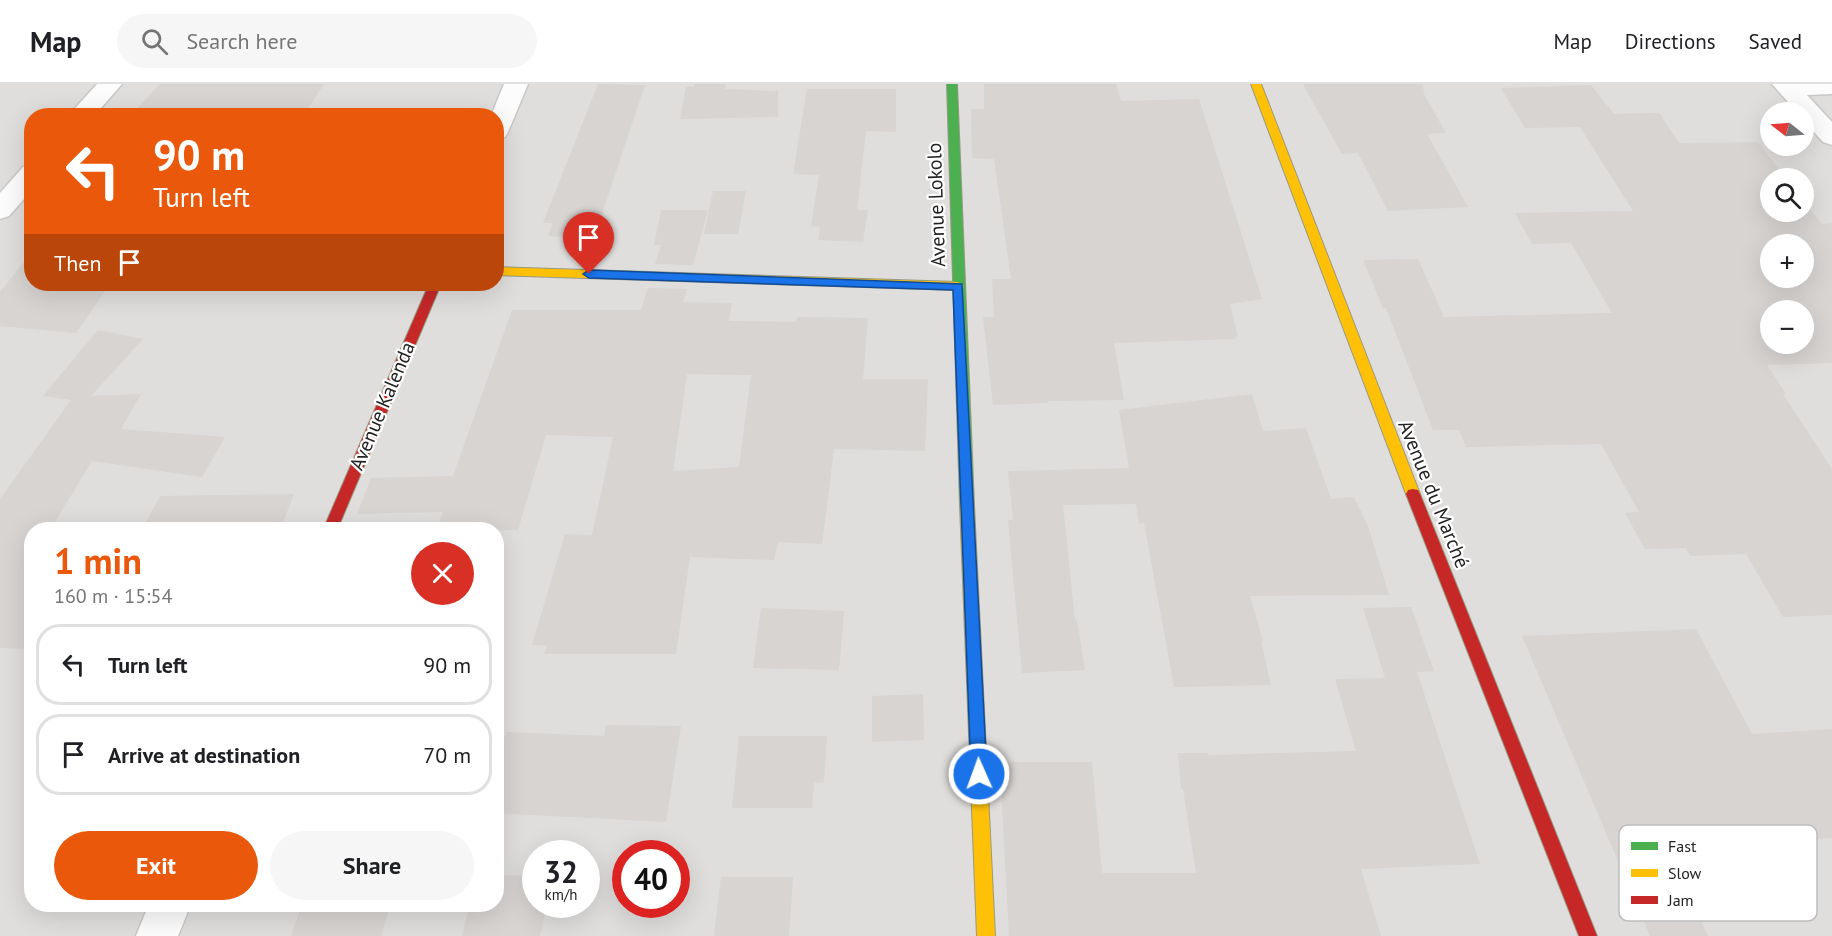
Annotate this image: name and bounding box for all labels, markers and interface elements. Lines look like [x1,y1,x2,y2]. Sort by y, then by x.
search box [117,14,537,68]
text: Map [30,23,81,60]
icon: search [138,25,171,58]
text: Search here [186,27,297,55]
text: Map [1553,28,1592,55]
text: Directions [1625,28,1716,55]
text: Saved [1749,28,1802,55]
north arrow [1760,102,1814,156]
map controls [1760,102,1814,354]
text: 90 m [153,127,245,182]
icon: left [54,132,132,210]
street label: Avenue Lokolo [921,142,951,268]
button: search [1760,168,1814,222]
text: Turn left [153,180,250,214]
pin [563,212,614,274]
icon: arrive [572,221,605,254]
button: + [1760,234,1814,288]
icon: arrive [113,246,146,279]
text: Then [54,249,101,277]
button: − [1760,300,1814,354]
street label: Avenue Kalenda [343,338,421,474]
street label: Avenue du Marché [1392,416,1476,572]
text: 1 min [54,537,142,584]
button: close [411,542,474,605]
text: 160 m · 15:54 [54,583,172,609]
icon: left [57,648,90,681]
text: Turn left [108,651,188,679]
text: 90 m [423,651,471,679]
icon: arrive [57,738,90,771]
text: Arrive at destination [108,741,300,769]
text: 70 m [423,741,471,769]
position arrow [947,742,1011,806]
legend [1619,825,1817,921]
button: Exit [54,831,258,900]
button: Share [270,831,474,900]
text: Fast [1668,836,1697,856]
speed limit sign: 40 [612,840,690,918]
text: 32 [544,852,578,891]
text: Slow [1668,863,1702,883]
text: km/h [545,885,577,904]
text: Jam [1667,890,1694,910]

